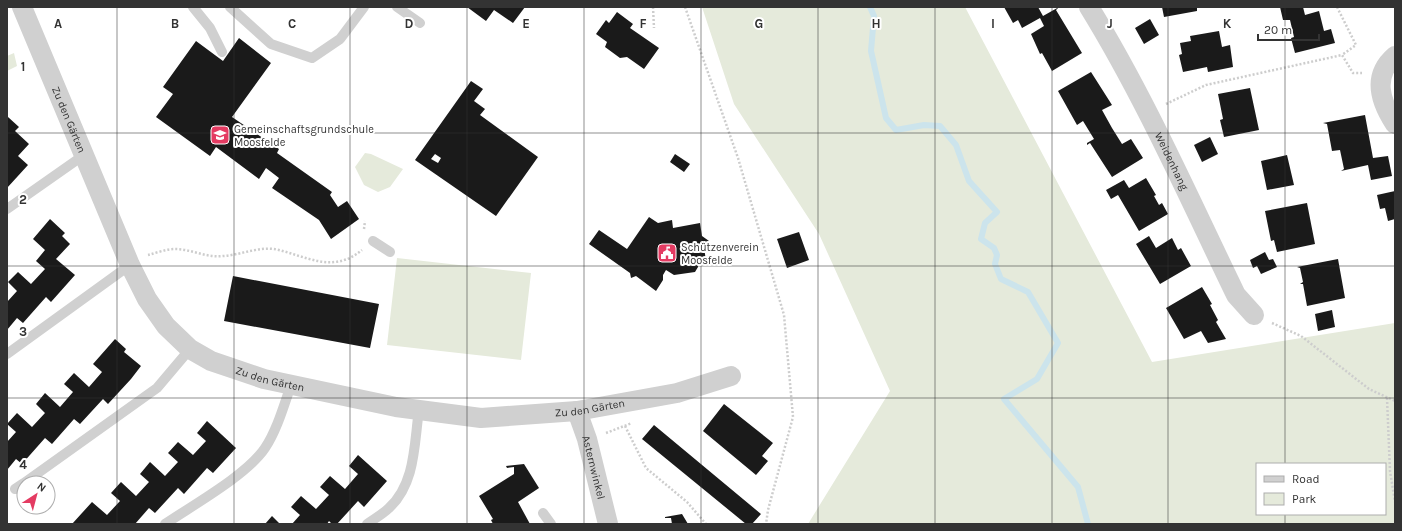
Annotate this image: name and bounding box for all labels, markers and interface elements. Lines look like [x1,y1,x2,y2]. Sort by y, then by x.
text: A [54,16,62,31]
text: B [171,16,179,31]
text: C [288,16,296,31]
text: D [405,16,414,31]
text: E [522,16,530,31]
text: F [639,16,647,31]
text: G [755,16,763,31]
text: H [871,16,881,31]
text: I [991,16,995,31]
text: J [1107,16,1113,31]
text: K [1223,16,1232,31]
scale bar [1258,16,1319,42]
text: 20 m [1264,23,1292,37]
text: 1 [21,59,25,74]
street label: Zu den Gärten [49,85,88,155]
place label: Gemeinschaftsgrundschule Moosfelde [234,123,374,149]
school or university icon: Gemeinschaftsgrundschule Moosfelde [209,124,231,146]
street label: Weidenhang [1152,130,1191,193]
text: 2 [19,192,27,207]
place label: Schützenverein Moosfelde [681,241,759,267]
public building icon: Schützenverein Moosfelde [656,242,678,264]
text: 3 [19,324,27,339]
street label: Zu den Gärten [234,364,306,394]
street label: Zu den Gärten [554,397,626,420]
street label: Asternwinkel [579,434,608,501]
text: 4 [19,457,27,472]
legend [1256,463,1386,515]
text: Road [1292,472,1320,486]
north arrow [16,475,56,515]
text: N [35,480,49,495]
text: Park [1292,492,1317,506]

